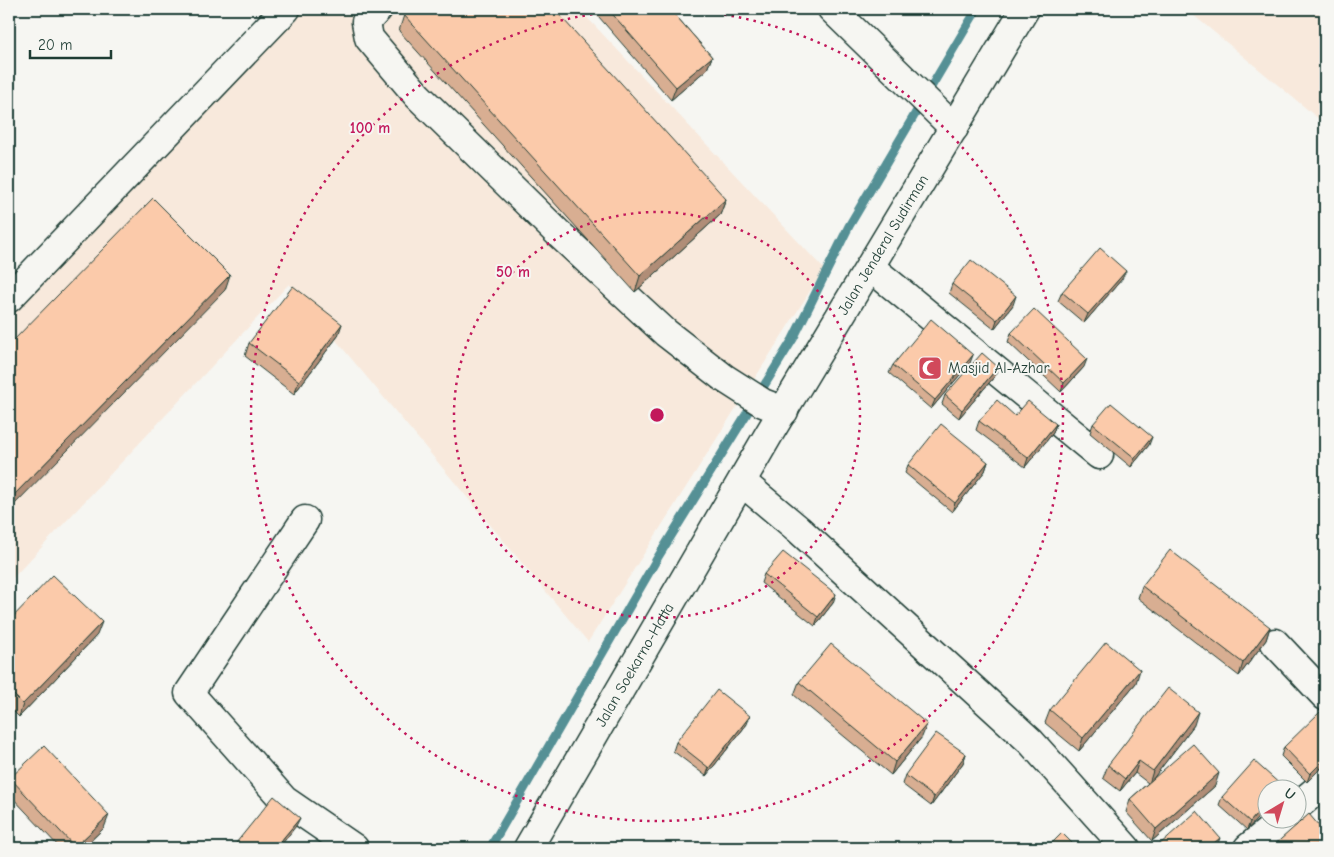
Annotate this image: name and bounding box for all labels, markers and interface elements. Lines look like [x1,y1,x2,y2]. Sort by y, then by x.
scale bar [30,28,111,60]
text: 20 m [38,36,72,54]
text: 100 m [350,119,390,137]
street label: Jalan Jenderal Sudirman [834,171,932,318]
text: 50 m [496,263,530,281]
mosque icon: Masjid Al-Azhar [917,355,943,381]
place label: Masjid Al-Azhar [948,359,1050,377]
centre of rings [648,406,666,424]
street label: Jalan Soekarno-Hatta [592,600,678,730]
north arrow [1256,780,1306,830]
text: U [1281,785,1299,804]

